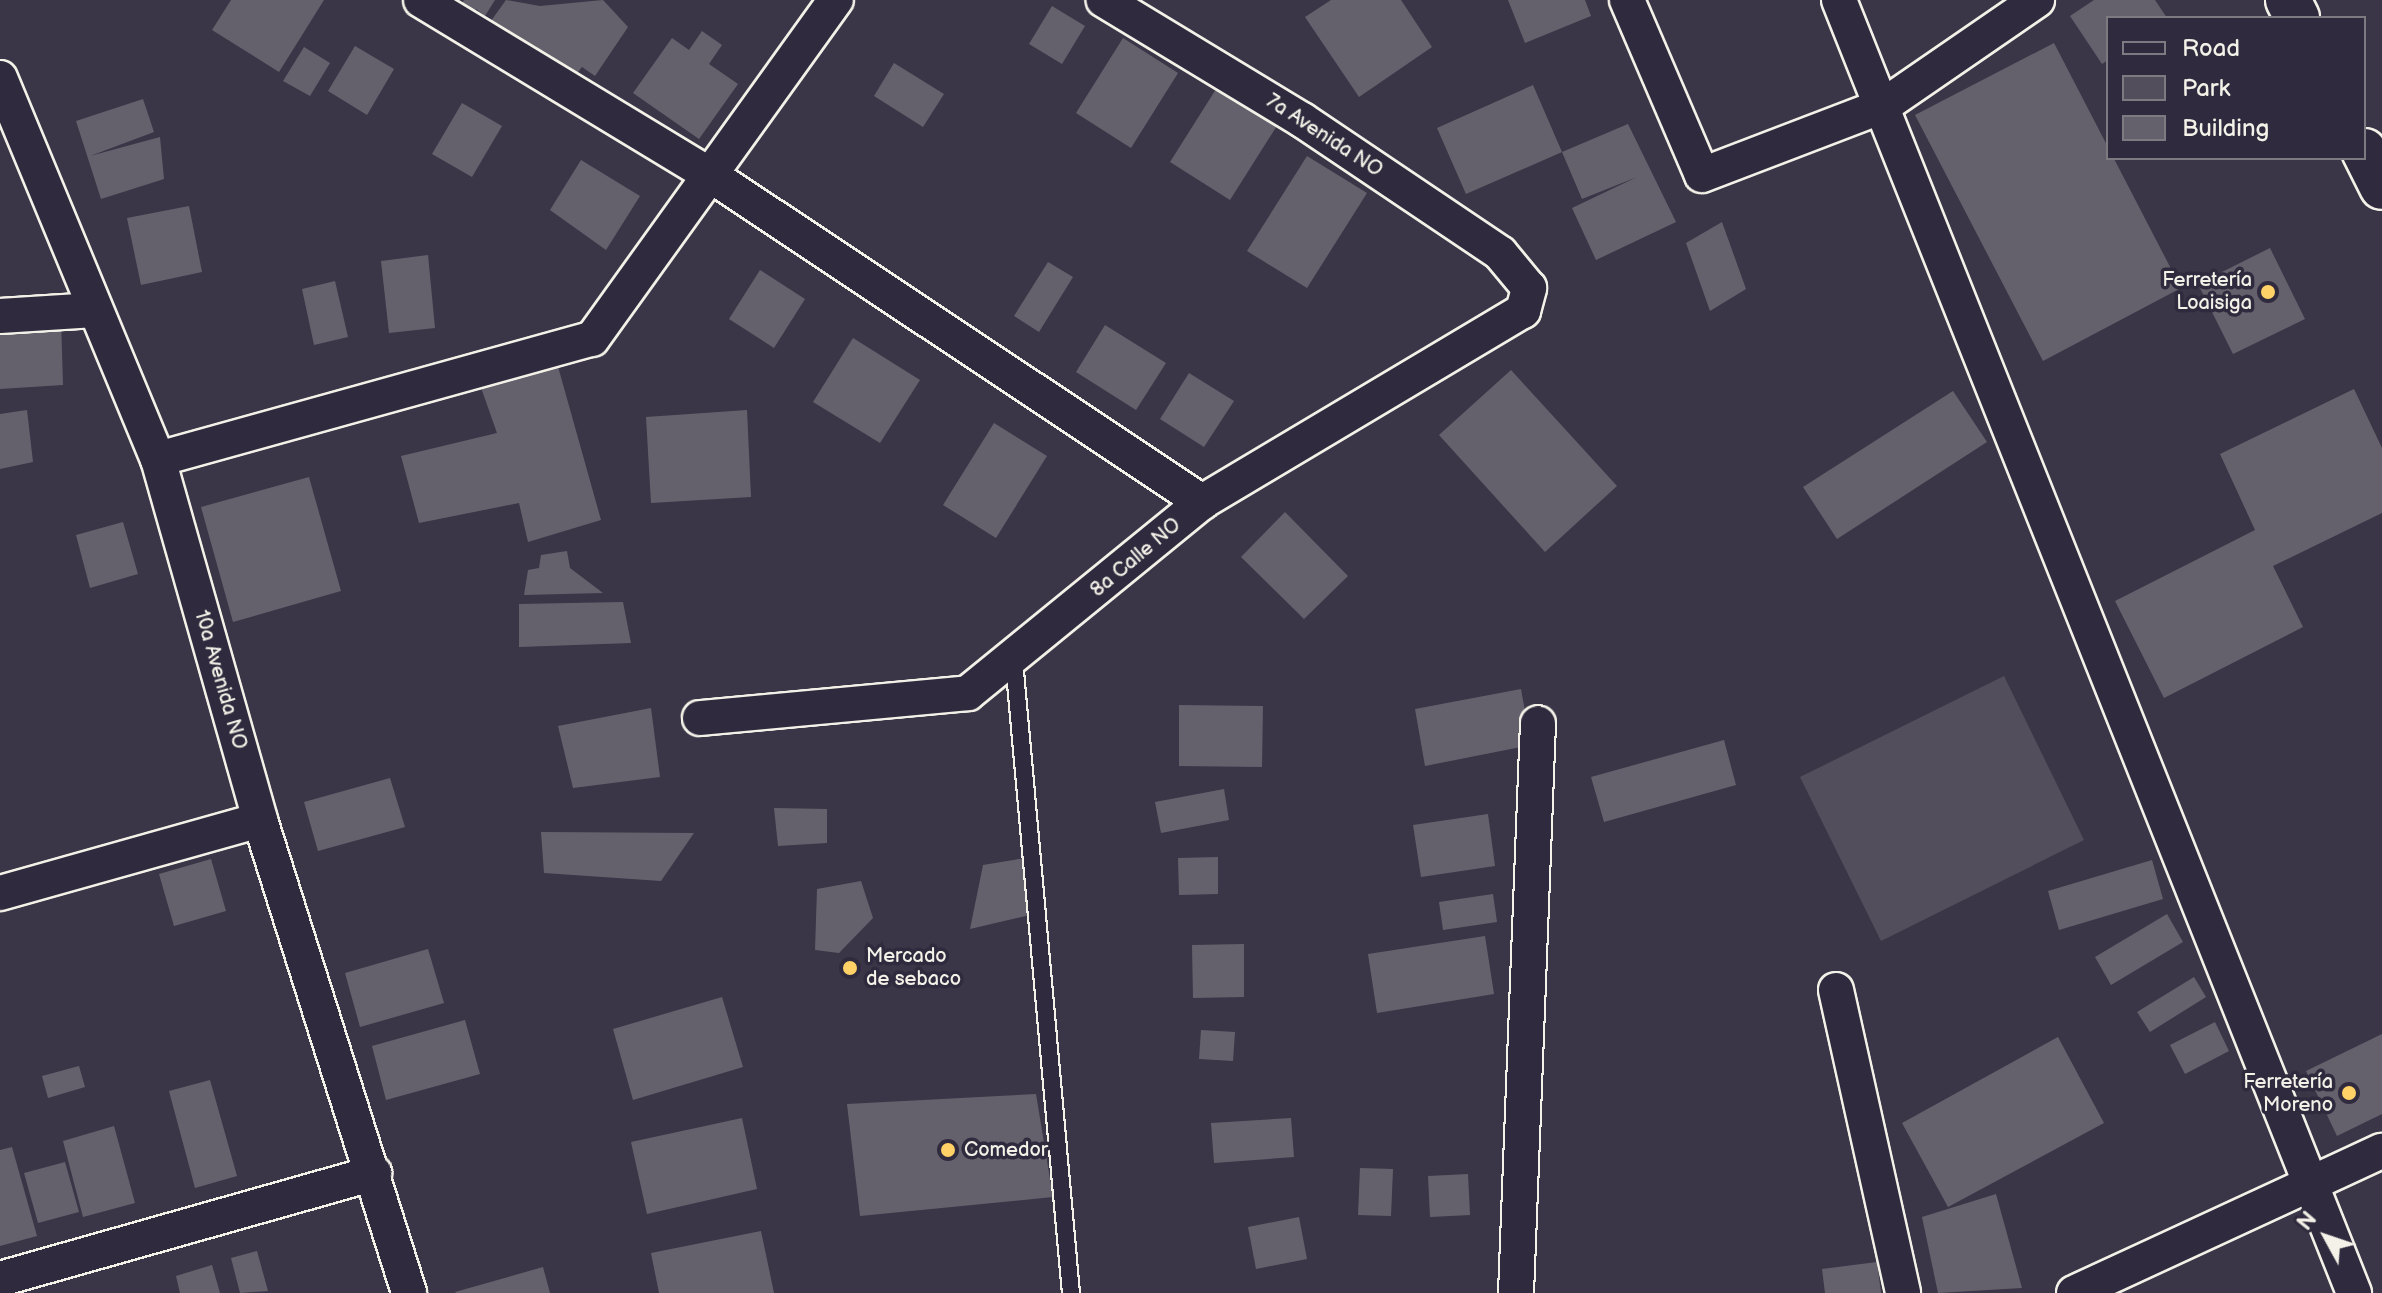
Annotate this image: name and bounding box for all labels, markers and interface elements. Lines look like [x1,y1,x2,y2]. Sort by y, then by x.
legend [2106,16,2366,160]
text: Road [2182,34,2240,63]
text: Park [2182,74,2230,103]
street label: 7a Avenida NO [1261,89,1387,183]
text: Building [2182,114,2269,143]
place label: Ferretería Loaisiga [2162,268,2252,315]
marker: Ferretería Loaisiga [2259,283,2277,301]
street label: 8a Calle NO [1086,513,1186,603]
street label: 10a Avenida NO [189,608,251,752]
place label: Mercado de sebaco [866,944,961,991]
marker: Mercado de sebaco [841,959,859,977]
place label: Ferretería Moreno [2243,1070,2333,1117]
marker: Ferretería Moreno [2340,1084,2358,1102]
place label: Comedor [964,1138,1048,1162]
marker: Comedor [939,1141,957,1159]
north arrow [2286,1197,2366,1277]
text: N [2292,1206,2323,1236]

